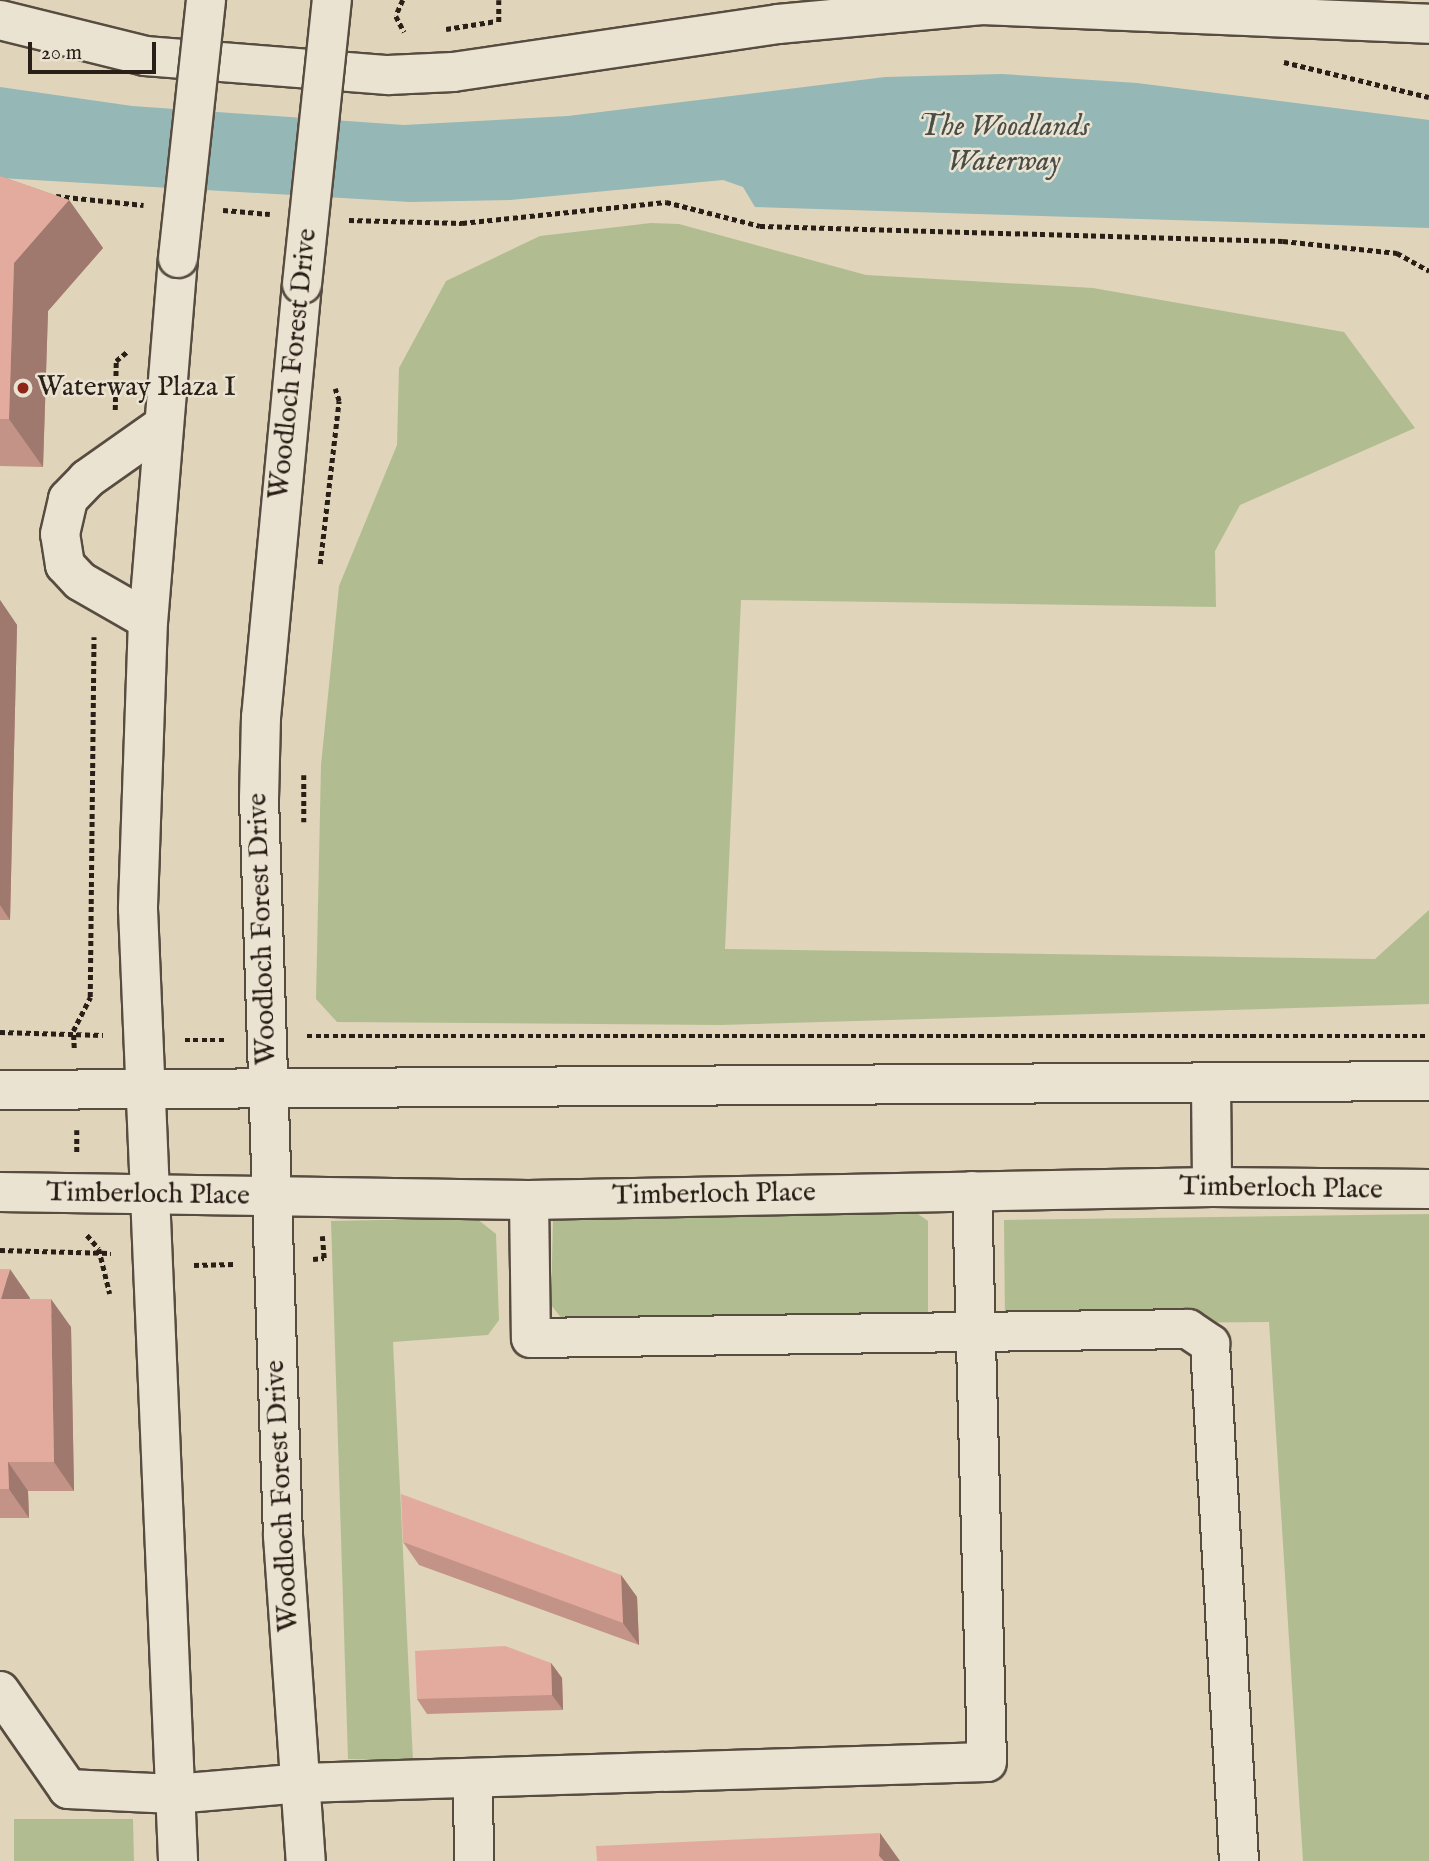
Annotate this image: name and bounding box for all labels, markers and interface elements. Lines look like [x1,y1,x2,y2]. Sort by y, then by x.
scale bar [32,28,159,72]
text: 20 m [41,40,82,67]
water label: The Woodlands Waterway [919,109,1089,180]
street label: Woodloch Forest Drive [263,227,325,501]
place label: Waterway Plaza I [37,371,236,405]
marker: Waterway Plaza I [15,380,31,396]
street label: Woodloch Forest Drive [241,792,285,1066]
street label: Timberloch Place [1179,1170,1383,1208]
street label: Timberloch Place [46,1176,250,1214]
street label: Timberloch Place [612,1176,816,1214]
street label: Woodloch Forest Drive [259,1359,307,1633]

